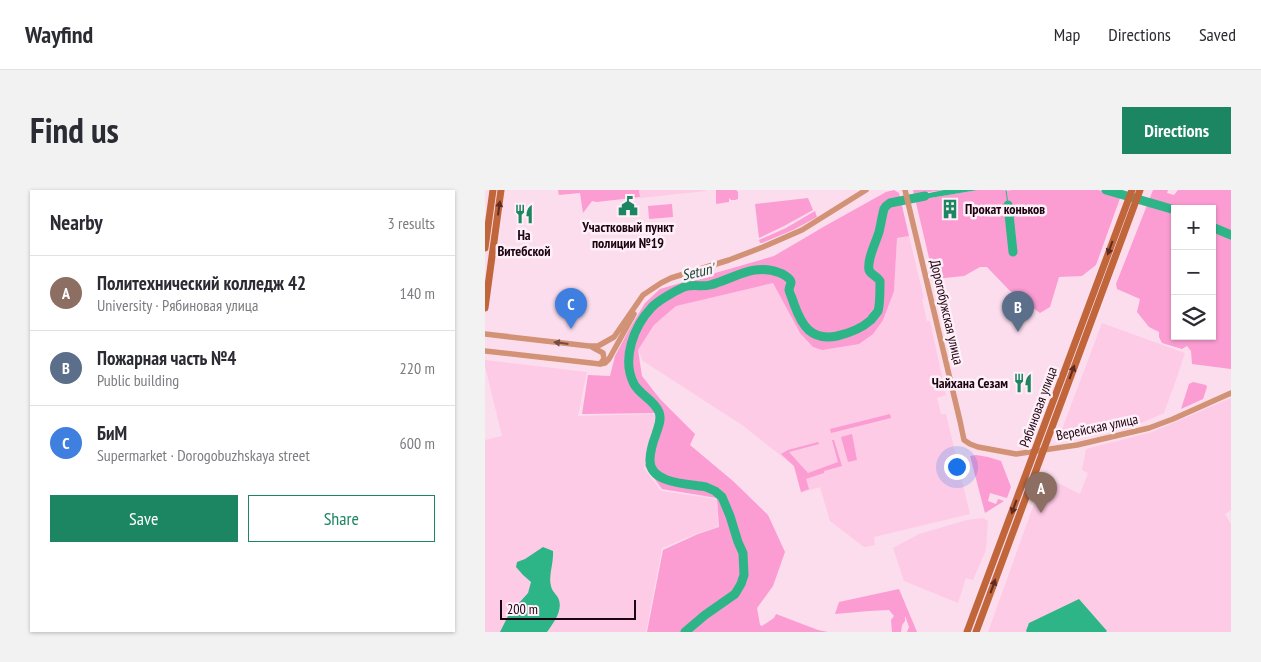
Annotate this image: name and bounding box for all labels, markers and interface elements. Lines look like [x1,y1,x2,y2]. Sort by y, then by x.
text: Wayfind [25,19,93,50]
text: Map [1054,23,1080,46]
text: Directions [1108,23,1171,46]
text: Saved [1199,23,1236,46]
text: Find us [30,107,119,153]
button: Directions [1122,107,1231,154]
public building icon: Участковый пункт полиции №19 [617,195,639,217]
building icon: Прокат коньков [939,198,961,220]
one-way arrow [495,199,503,215]
place label: Прокат коньков [965,200,1045,218]
restaurant icon: На Витебской [513,203,535,225]
map controls [1171,205,1216,340]
button: + [1171,205,1216,250]
text: Nearby [50,209,103,236]
text: 3 results [388,213,435,233]
place label: Участковый пункт полиции №19 [581,218,674,252]
place label: На Витебской [497,226,551,260]
one-way arrow [1106,241,1114,256]
button: − [1171,250,1216,295]
water label: Setun' [680,258,718,284]
street label: Дорогобужская улица [926,258,968,366]
text: Политехнический колледж 42 [97,271,306,295]
text: A [62,283,70,303]
text: 140 m [400,283,435,303]
pin: C [555,288,587,329]
pin: B [1002,291,1034,332]
text: University · Рябиновая улица [97,295,258,315]
button: layers [1171,295,1216,340]
one-way arrow [553,339,569,347]
text: Пожарная часть №4 [97,346,236,370]
text: B [62,358,70,378]
text: 220 m [400,358,435,378]
street label: Рябиновая улица [1015,364,1061,450]
one-way arrow [1069,365,1076,380]
text: Public building [97,370,179,390]
restaurant icon: Чайхана Сезам [1012,372,1034,394]
place label: Чайхана Сезам [932,374,1008,392]
street label: Верейская улица [1054,410,1140,444]
text: БиМ [97,421,127,445]
text: C [62,433,70,453]
text: 600 m [400,433,435,453]
text: Supermarket · Dorogobuzhskaya street [97,445,310,465]
your location [944,454,970,480]
pin: A [1025,472,1057,513]
button: Save [50,495,238,542]
button: Share [248,495,435,542]
one-way arrow [1010,499,1017,514]
one-way arrow [989,578,997,593]
scale bar [500,597,636,620]
text: 200 m [507,600,538,618]

